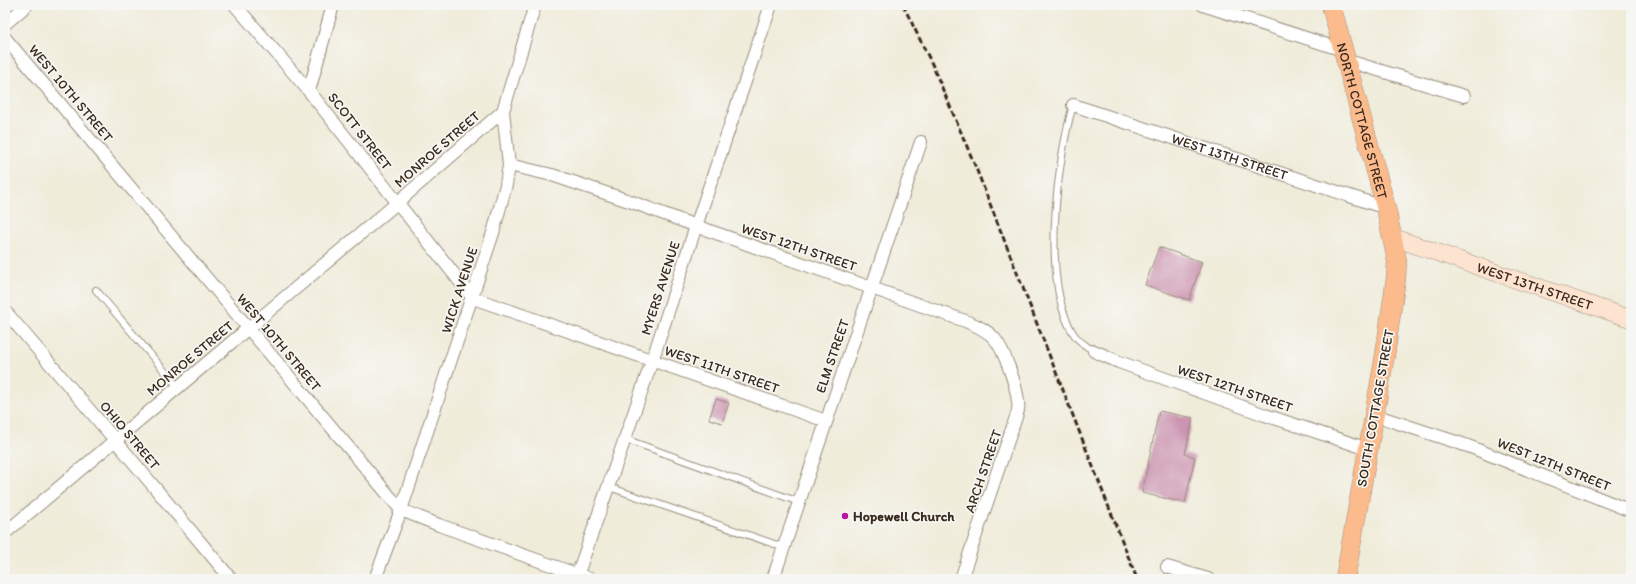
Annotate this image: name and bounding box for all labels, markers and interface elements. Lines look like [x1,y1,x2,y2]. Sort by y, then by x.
street label: WEST 10TH STREET [25,41,116,146]
street label: NORTH COTTAGE STREET [1333,41,1391,201]
street label: SCOTT STREET [324,89,395,173]
street label: MONROE STREET [391,107,484,191]
street label: WEST 13TH STREET [1169,130,1290,184]
street label: WEST 12TH STREET [739,220,859,275]
street label: MYERS AVENUE [637,239,684,337]
street label: WICK AVENUE [438,245,481,335]
street label: WEST 13TH STREET [1475,259,1595,314]
street label: WEST 10TH STREET [233,290,324,395]
street label: MONROE STREET [143,317,237,400]
street label: ELM STREET [812,317,853,395]
street label: SOUTH COTTAGE STREET [1353,328,1398,488]
street label: WEST 11TH STREET [662,342,782,397]
street label: WEST 12TH STREET [1175,361,1295,416]
street label: OHIO STREET [96,398,163,473]
street label: ARCH STREET [961,427,1006,515]
street label: WEST 12TH STREET [1495,434,1613,495]
place label: Hopewell Church [853,508,955,525]
marker: Hopewell Church [840,511,850,521]

